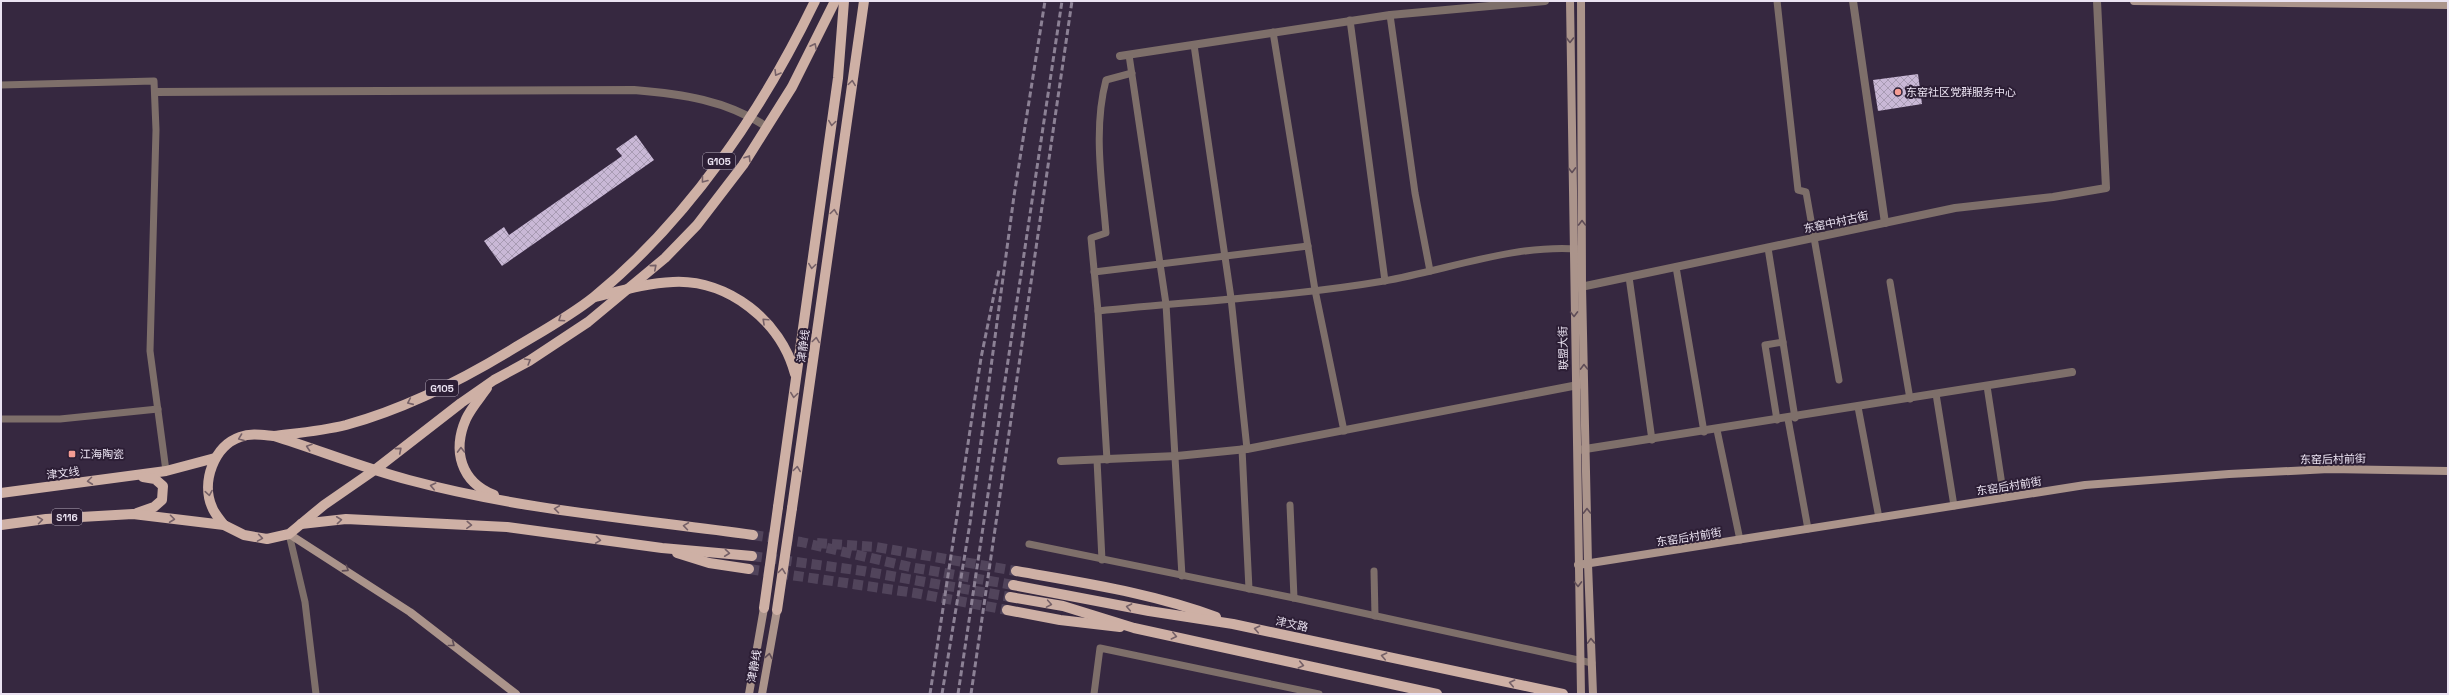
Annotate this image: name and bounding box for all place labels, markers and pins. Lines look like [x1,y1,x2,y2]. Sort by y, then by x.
place label: 东窑社区党群服务中心 [1906,85,2016,99]
marker: 东窑社区党群服务中心 [1893,87,1903,97]
place label: 江海陶瓷 [80,447,124,461]
marker: 江海陶瓷 [67,449,77,459]

